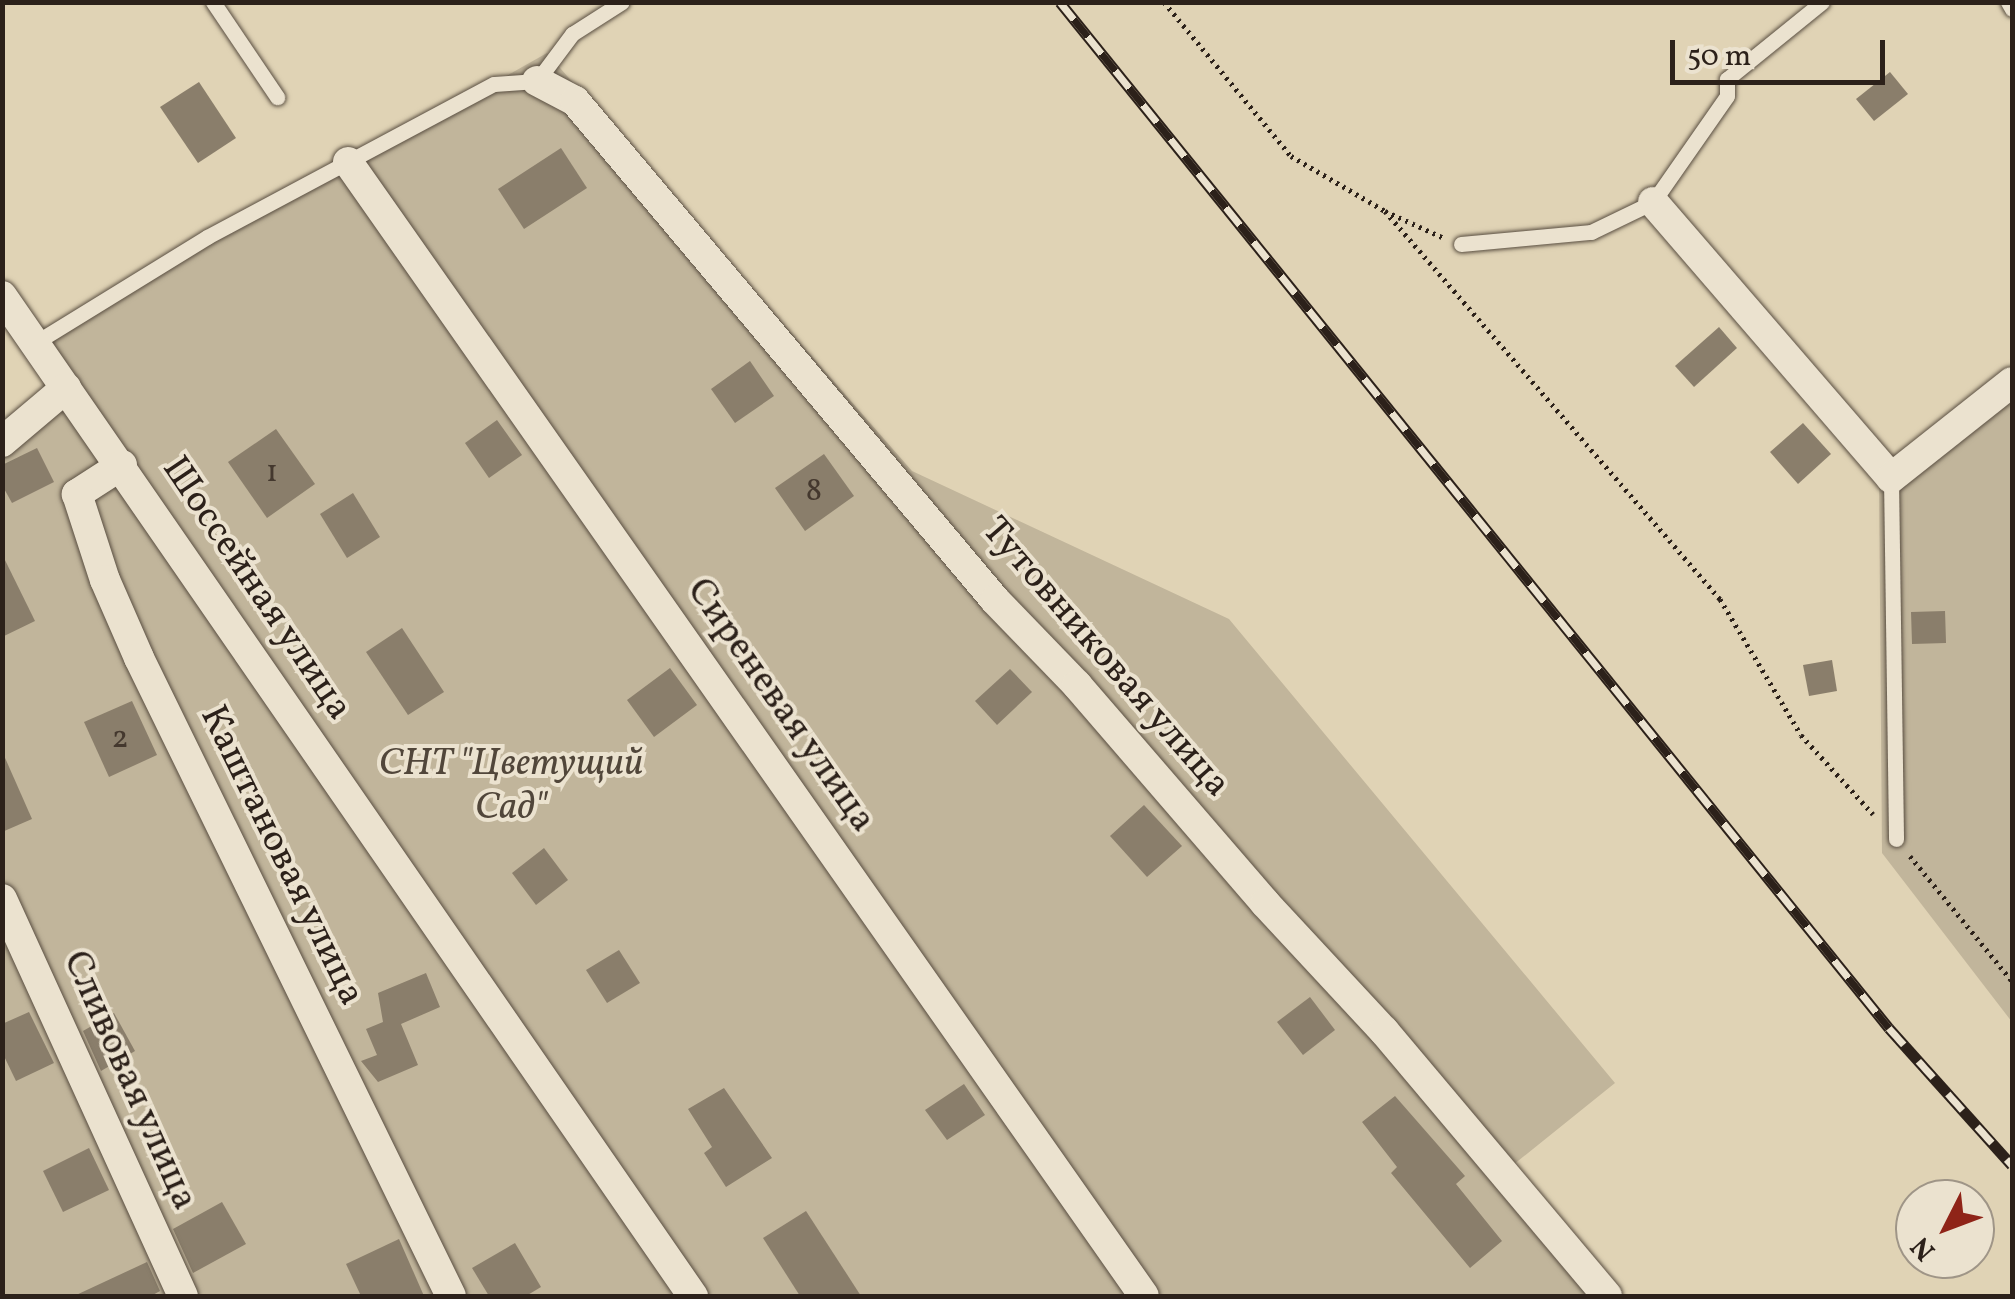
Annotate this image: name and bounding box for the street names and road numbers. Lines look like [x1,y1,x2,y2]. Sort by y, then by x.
street label: Шоссейная улица [151,448,361,730]
street label: Тутовниковая улица [971,508,1239,808]
street label: Сиреневая улица [675,570,885,842]
street label: Каштановая улица [188,698,374,1014]
street label: Сливовая улица [51,944,207,1218]

